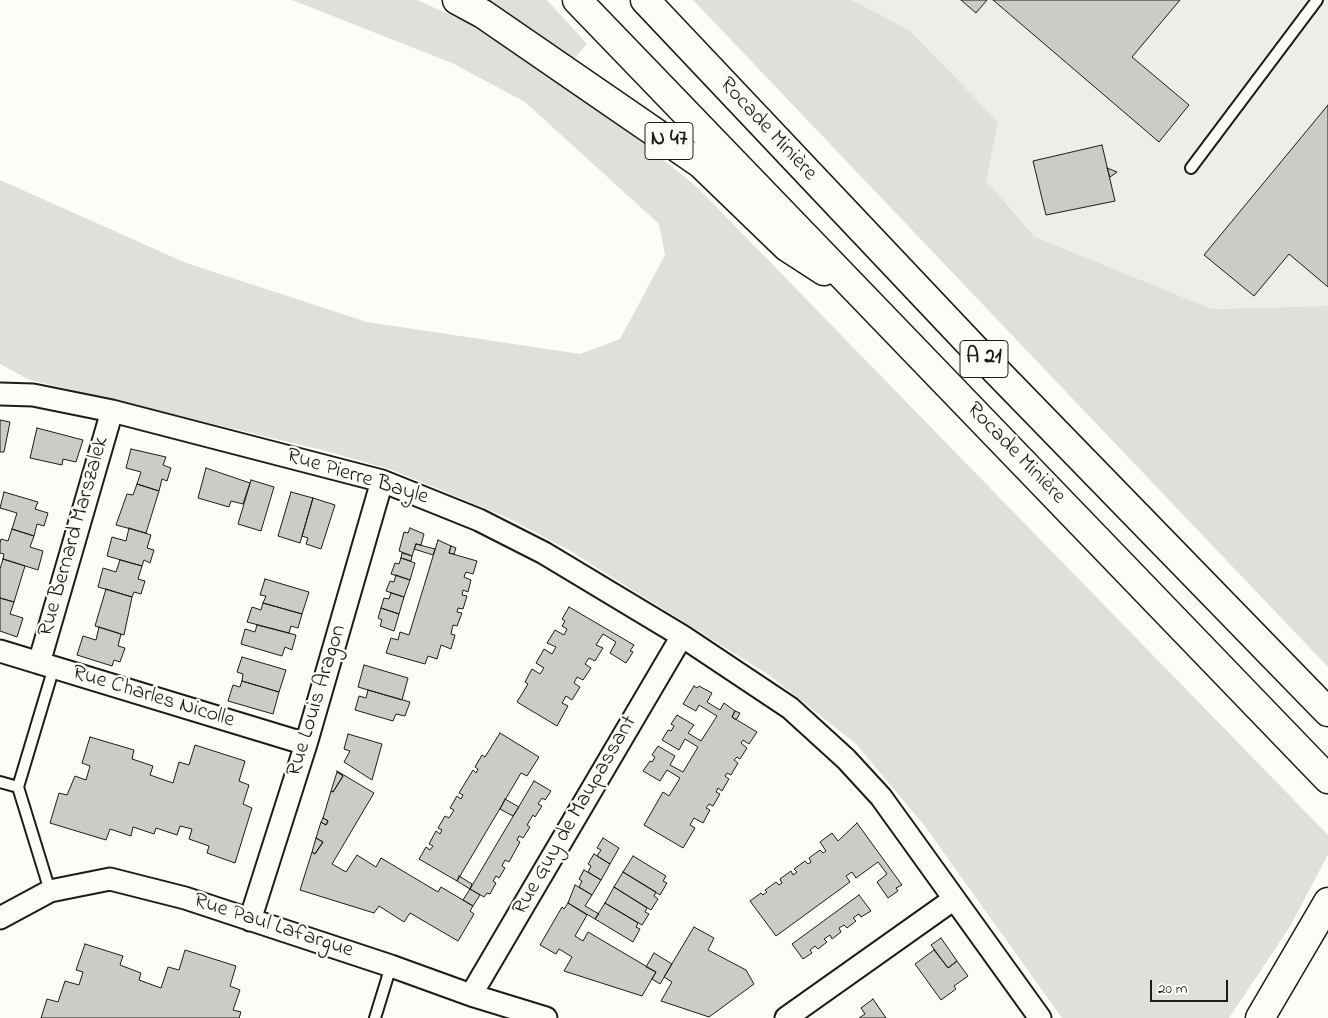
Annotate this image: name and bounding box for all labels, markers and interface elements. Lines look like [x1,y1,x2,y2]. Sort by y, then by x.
street label: Rocade Minière [712,73,822,187]
road number: N 47 [645,122,693,160]
road number: A 21 [960,340,1008,378]
street label: Rocade Minière [960,397,1070,511]
street label: Rue Bernard Marszalek [34,434,116,640]
street label: Rue Pierre Bayle [283,444,431,512]
street label: Rue Louis Aragon [282,622,354,780]
street label: Rue Charles Nicolle [69,661,237,735]
street label: Rue Guy de Maupassant [508,712,644,920]
street label: Rue Paul Lafargue [190,889,356,965]
scale bar [1153,970,1230,1002]
text: 20 m [1158,978,1187,1000]

